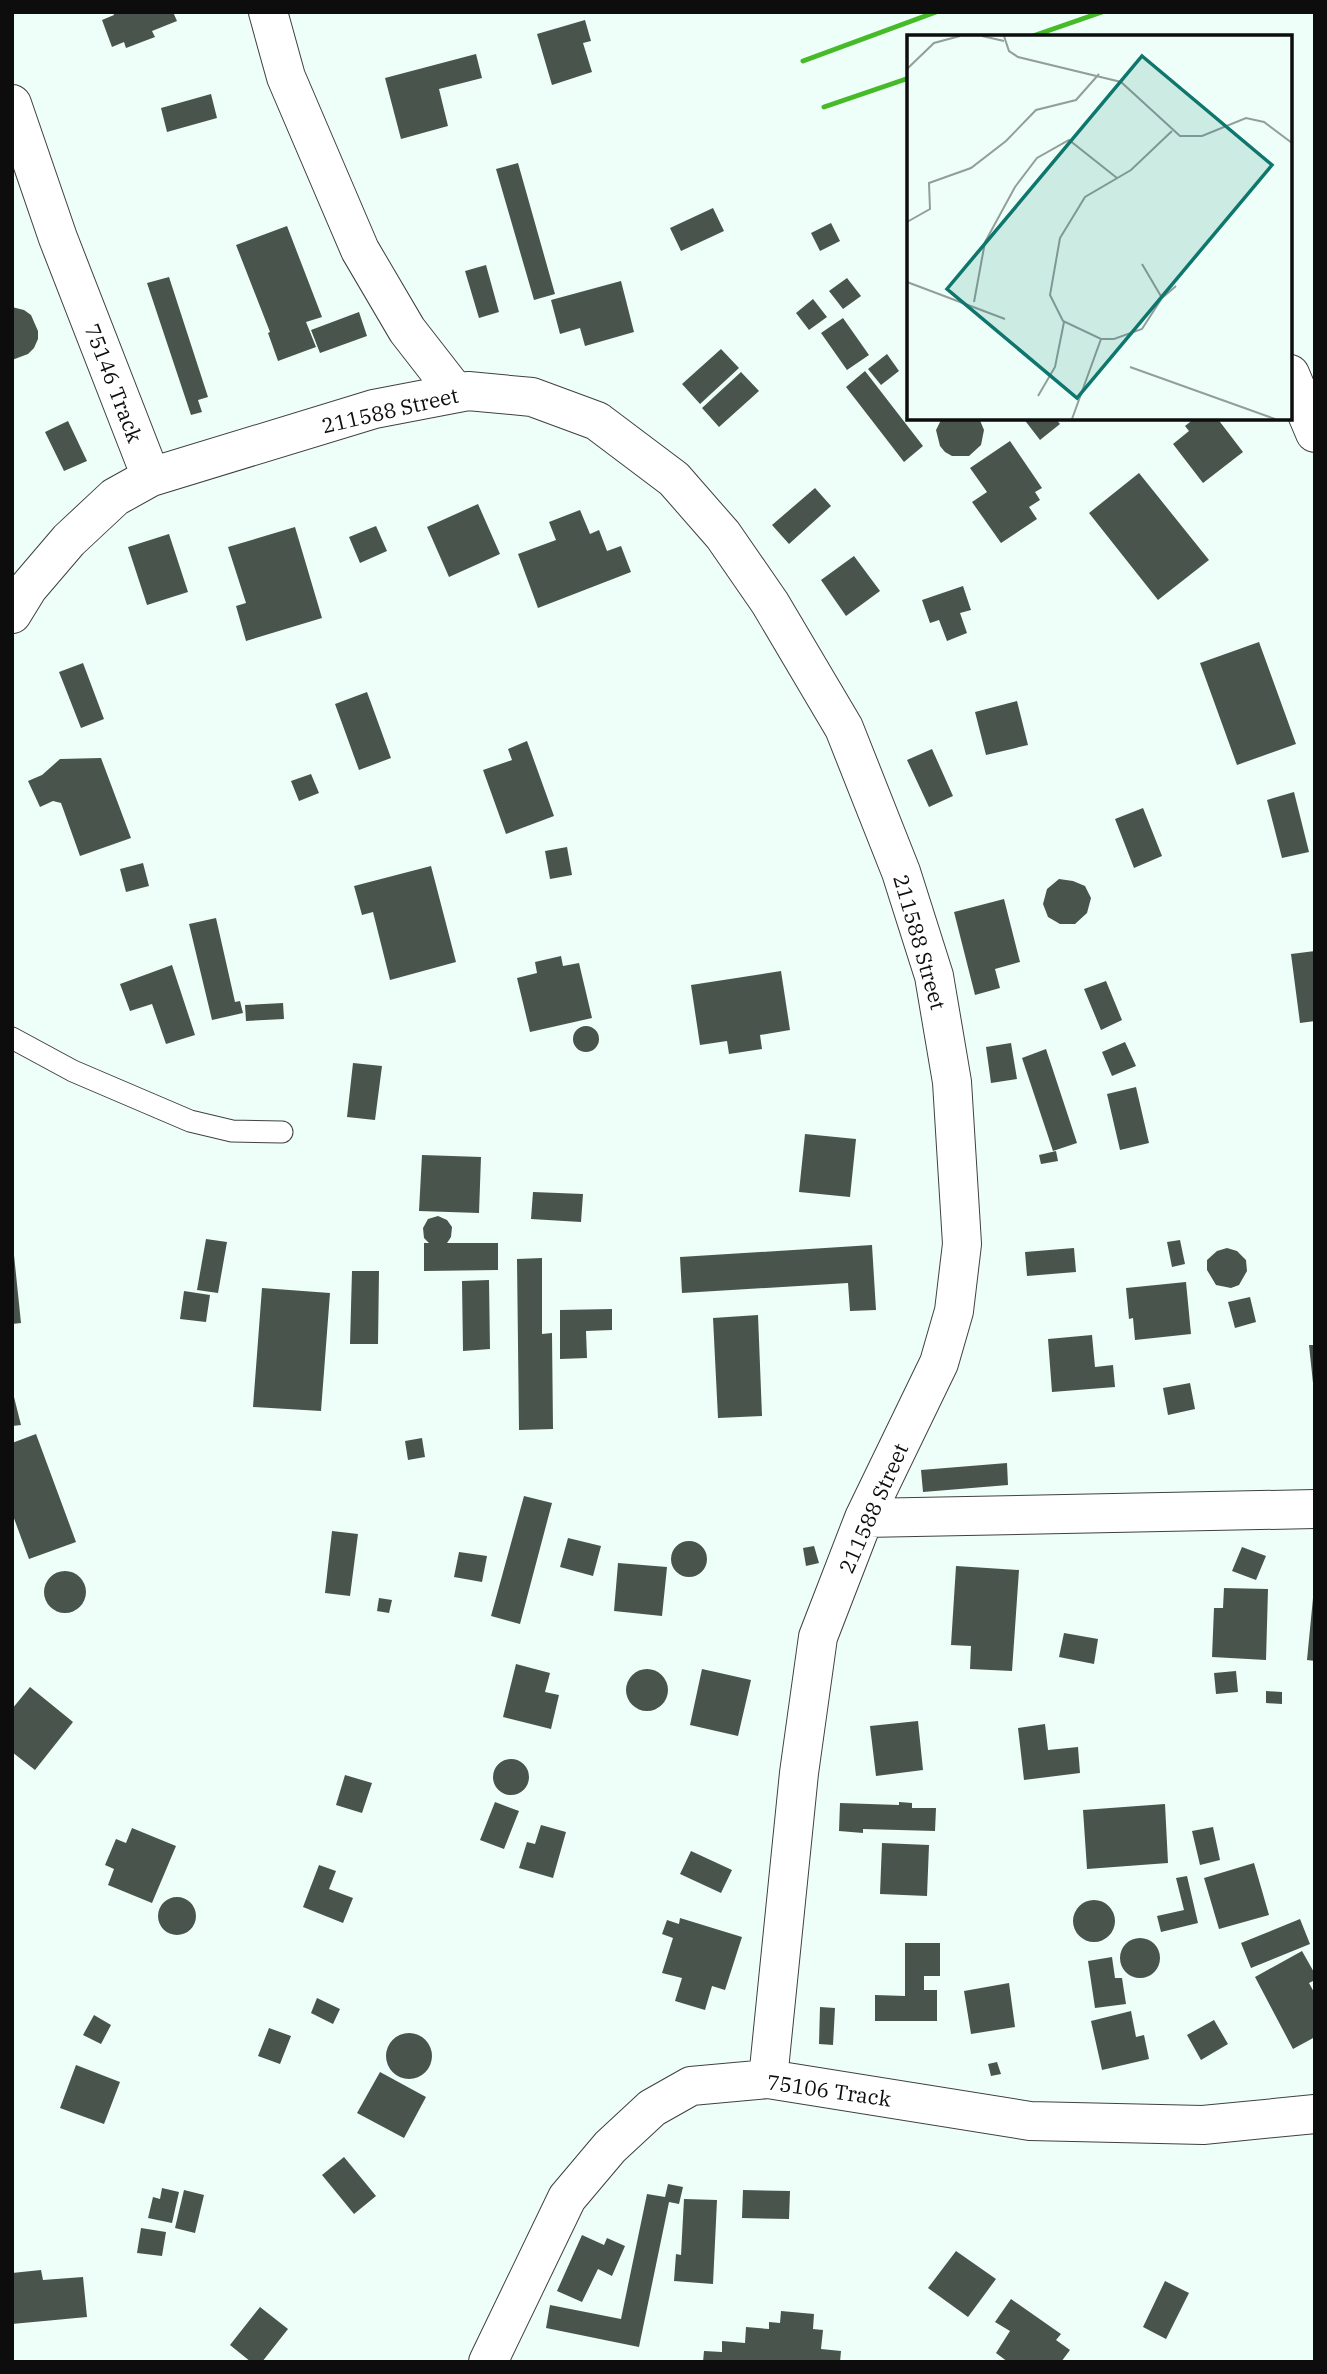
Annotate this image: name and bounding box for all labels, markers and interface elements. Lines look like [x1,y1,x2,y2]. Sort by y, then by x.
inset map [907,35,1292,420]
street label: 75146 Track [79,320,150,447]
street label: 211588 Street [319,381,461,439]
street label: 211588 Street [887,871,953,1013]
street label: 211588 Street [832,1439,914,1577]
street label: 75106 Track [765,2067,894,2113]

